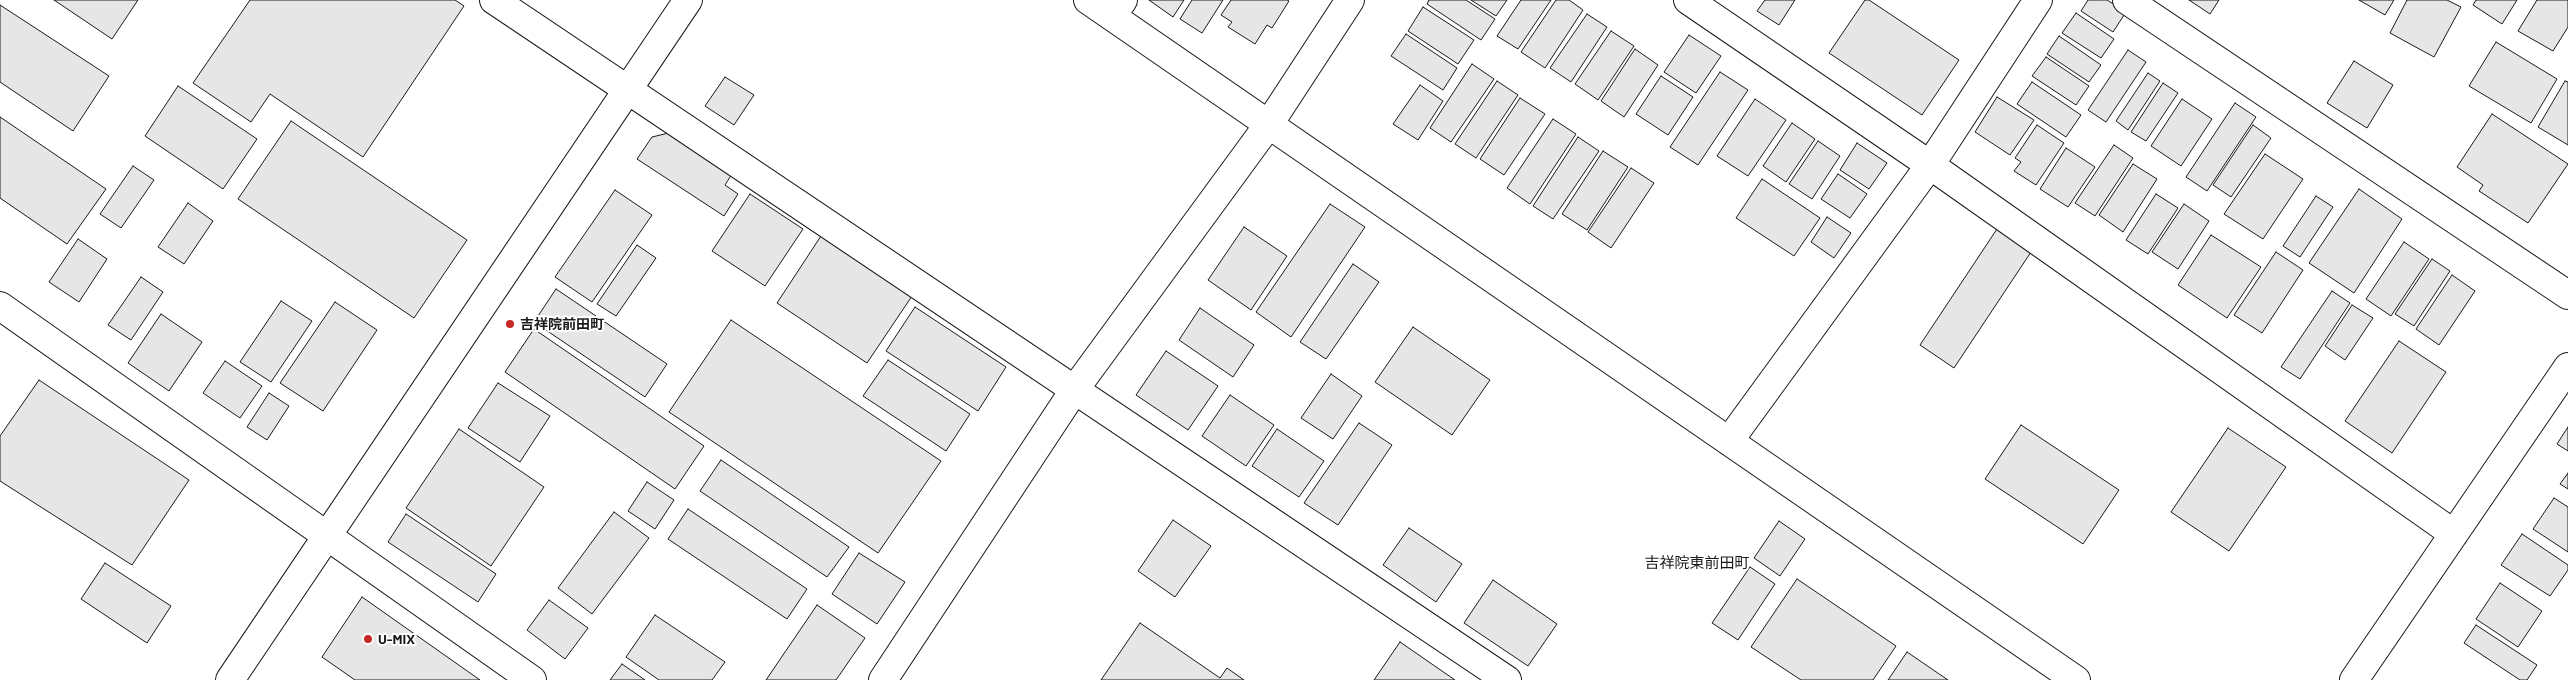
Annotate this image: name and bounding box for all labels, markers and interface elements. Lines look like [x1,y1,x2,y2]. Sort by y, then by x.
place label: 吉祥院前田町 [520,316,604,332]
marker: 吉祥院前田町 [504,318,516,330]
district label: 吉祥院東前田町 [1645,554,1749,572]
place label: U-MIX [378,631,415,647]
marker: U-MIX [362,633,374,645]

